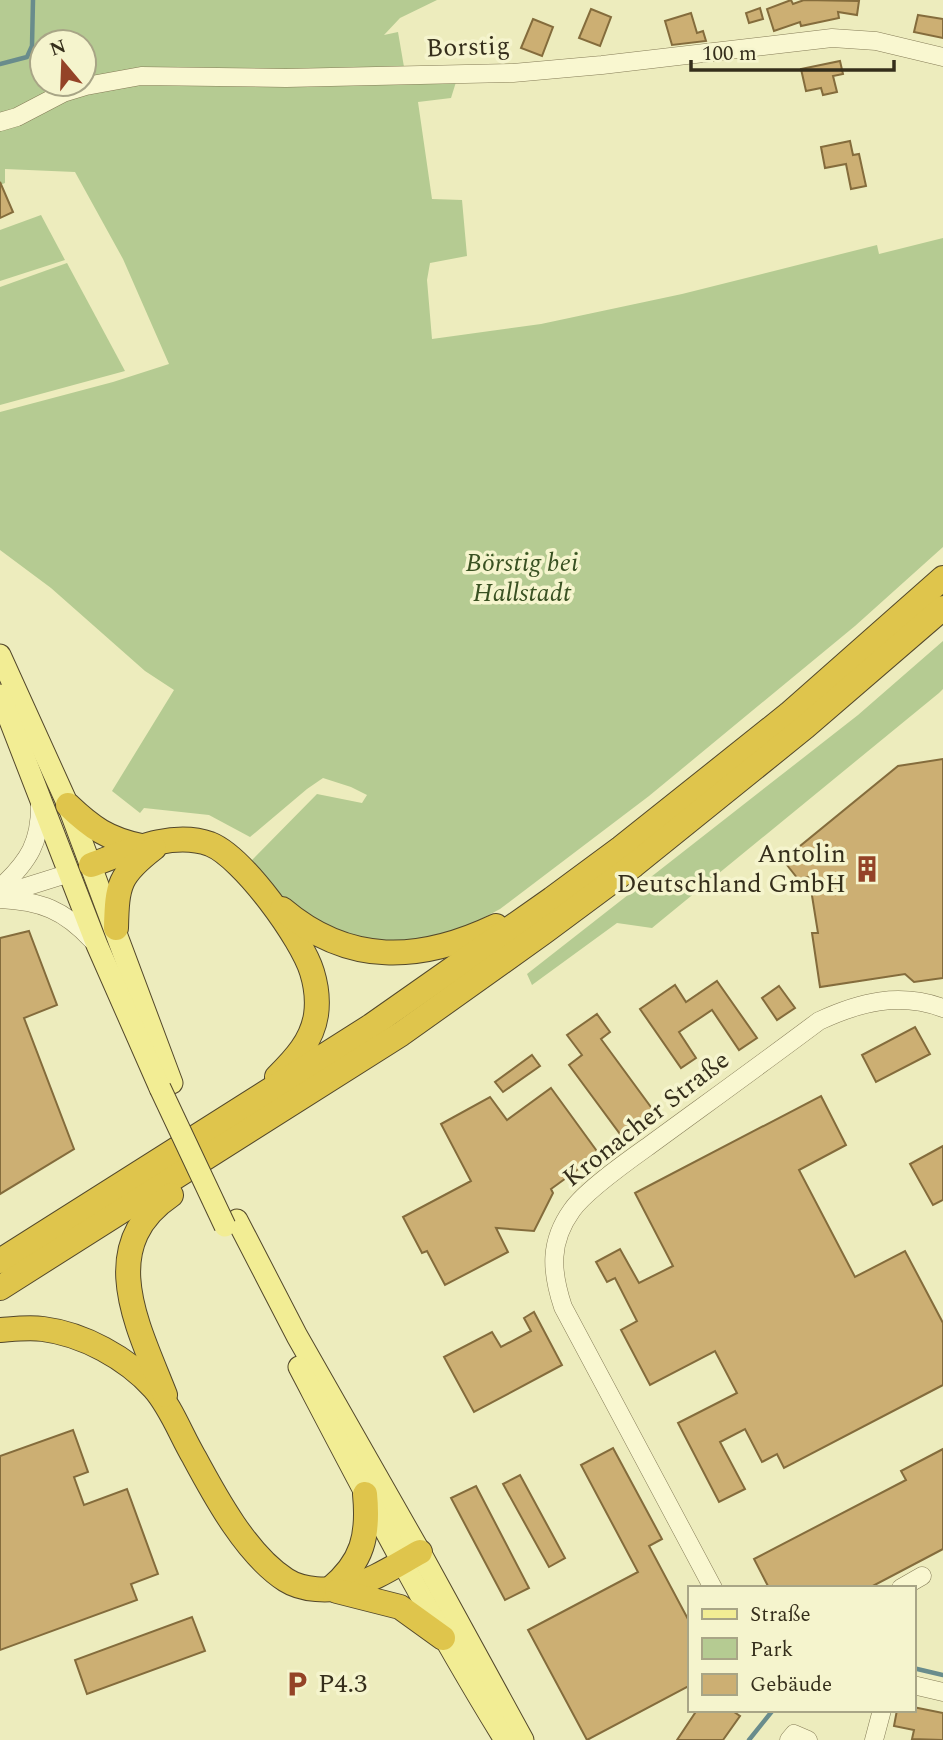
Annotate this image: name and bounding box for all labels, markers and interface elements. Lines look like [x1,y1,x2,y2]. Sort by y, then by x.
street label: Borstig [425,26,511,68]
north arrow [28,28,98,98]
scale bar [691,28,894,72]
text: N [46,32,70,65]
text: 100 m [702,38,757,70]
park label: Börstig bei Hallstadt [466,543,578,613]
place label: Antolin Deutschland GmbH [616,834,846,904]
building icon: Antolin Deutschland GmbH [852,854,882,884]
street label: Kronacher Straße [554,1041,738,1197]
legend [688,1586,915,1712]
text: Straße [750,1599,811,1631]
text: Park [750,1634,794,1666]
place label: P4.3 [318,1664,367,1704]
parking icon: P4.3 [282,1669,312,1699]
text: Gebäude [750,1669,832,1701]

